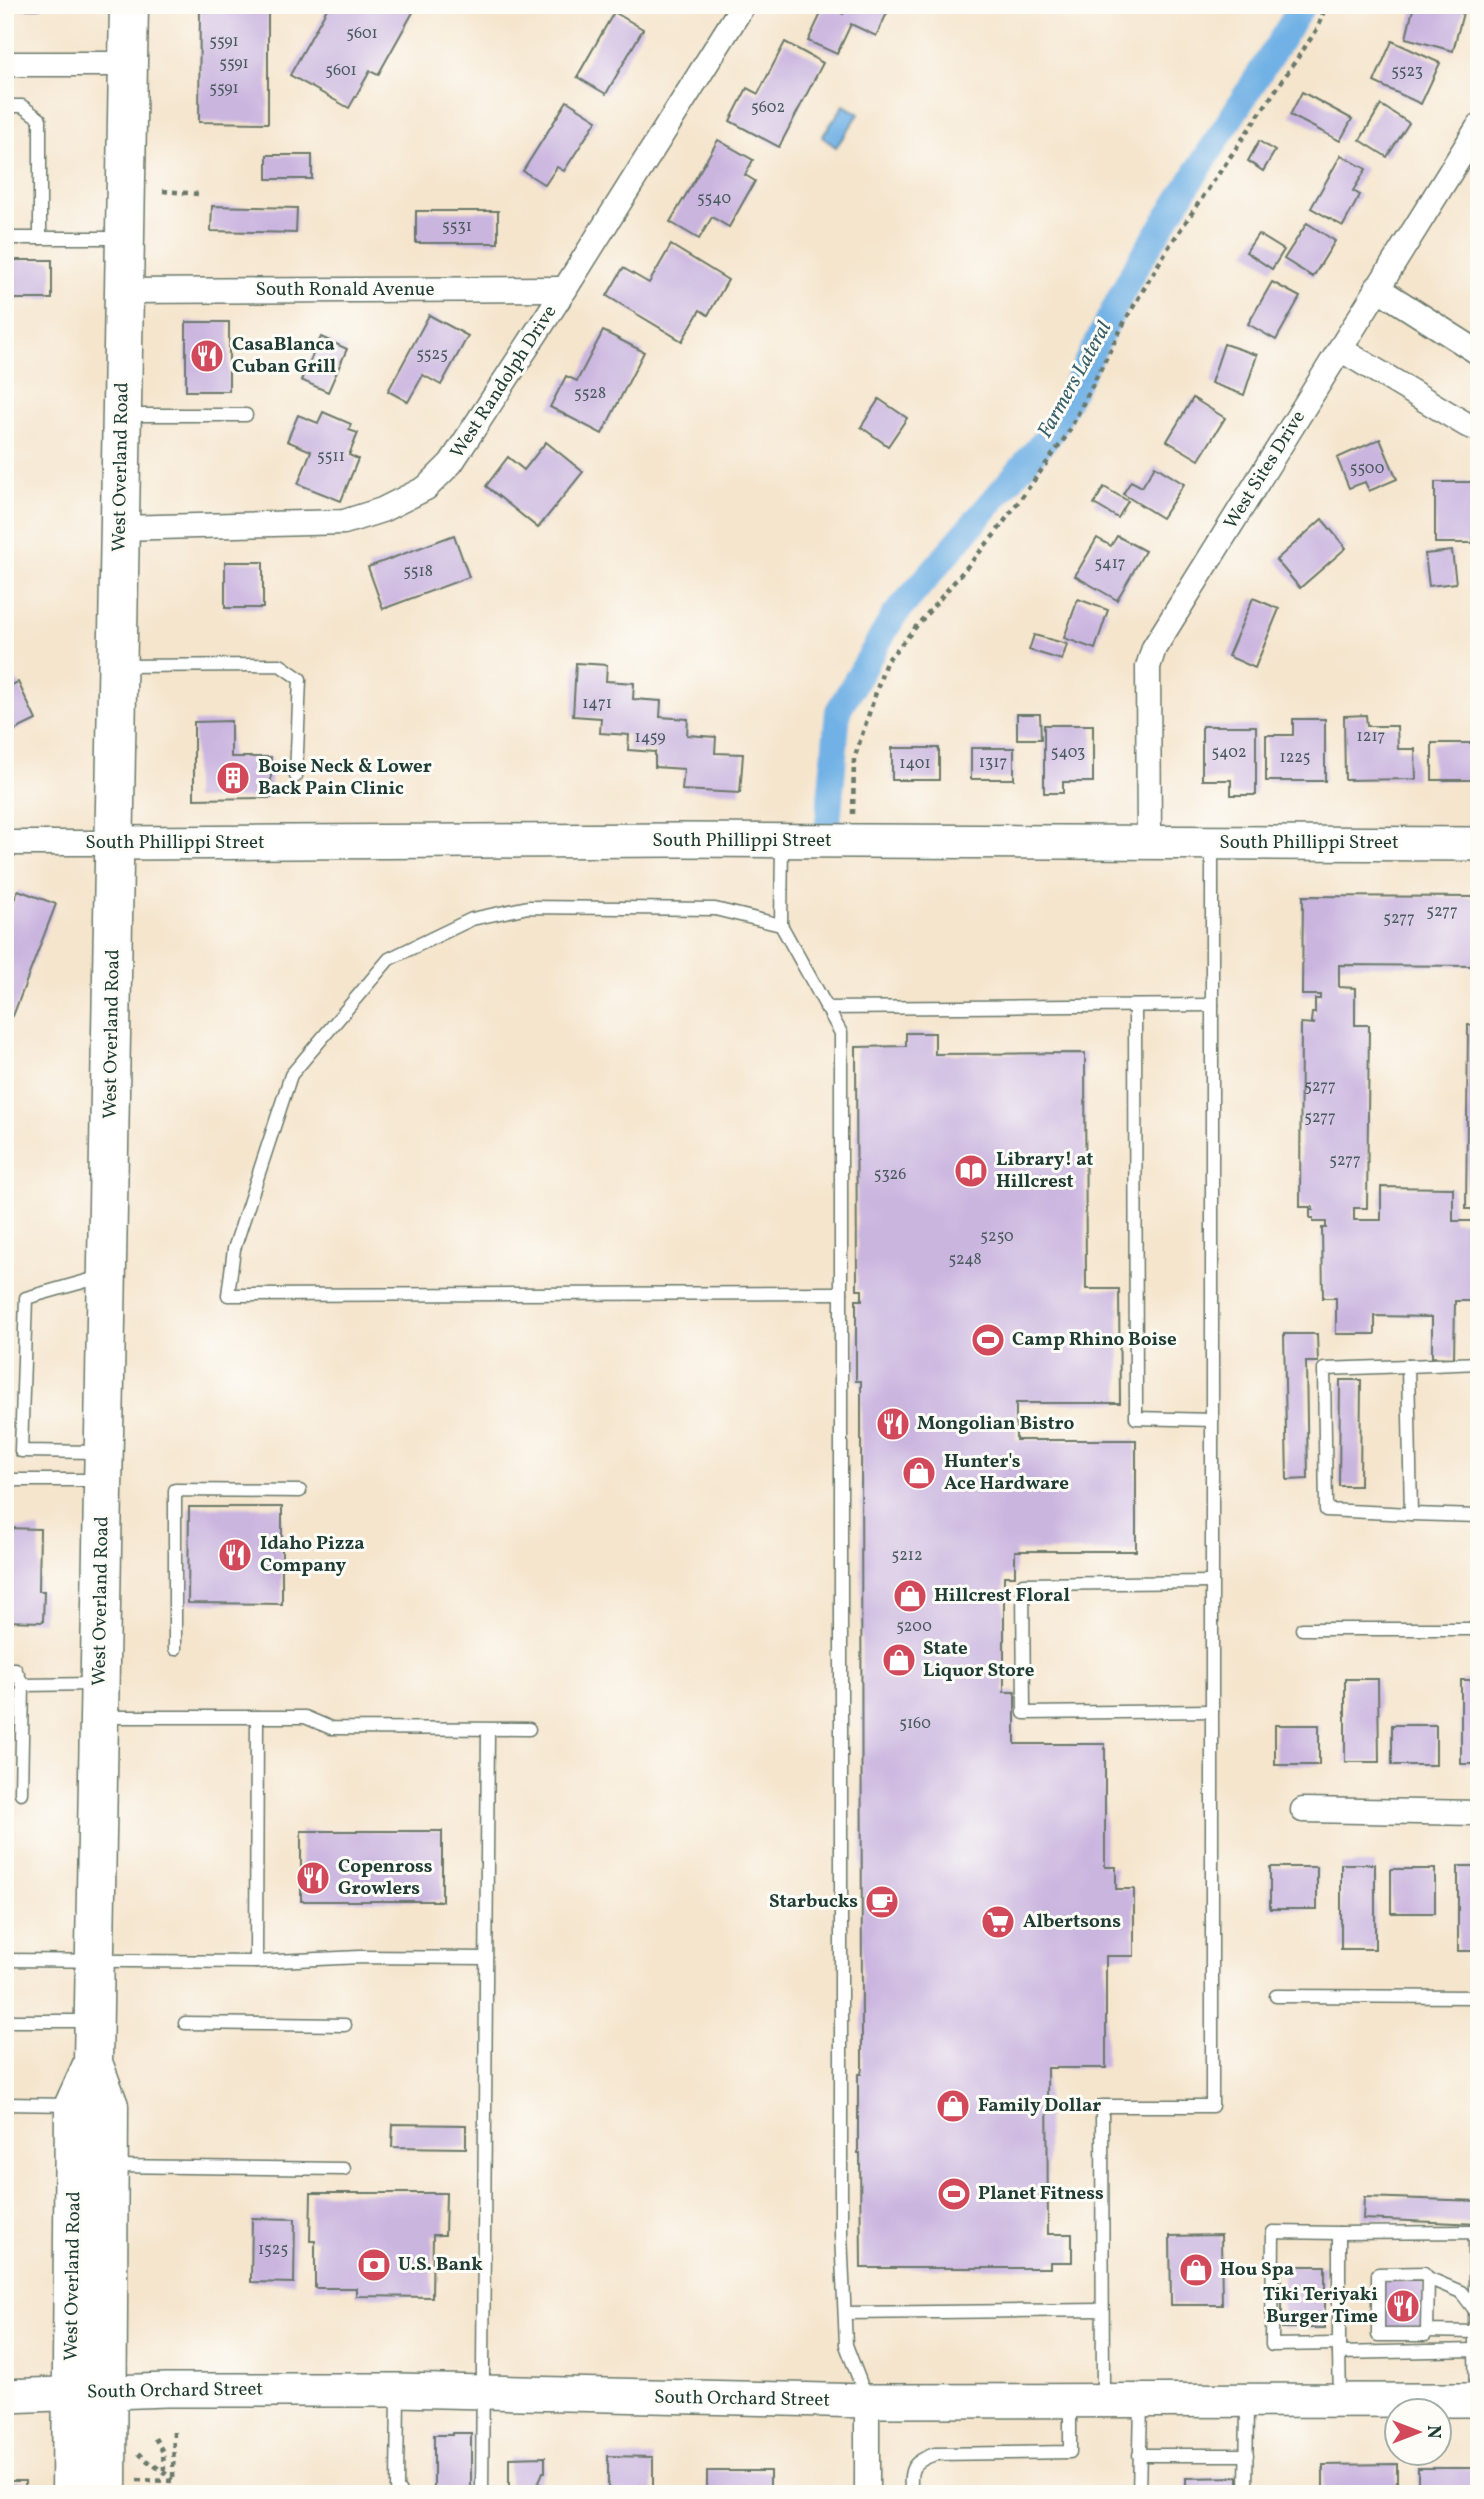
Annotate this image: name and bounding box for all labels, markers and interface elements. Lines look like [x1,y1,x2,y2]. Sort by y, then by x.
house number: 5601 [346,23,378,45]
house number: 5591 [209,31,239,53]
house number: 5591 [219,53,249,75]
house number: 5601 [325,60,357,82]
house number: 5523 [1391,61,1423,83]
house number: 5591 [209,78,239,100]
house number: 5602 [751,97,785,119]
house number: 5540 [697,188,731,210]
house number: 5531 [442,216,472,238]
street label: South Ronald Avenue [256,277,434,303]
street label: West Randolph Drive [445,300,563,464]
water label: Farmers Lateral [1031,316,1119,444]
place label: CasaBlanca Cuban Grill [232,332,336,380]
restaurant icon: CasaBlanca Cuban Grill [188,337,226,375]
house number: 5525 [416,344,448,366]
street label: West Overland Road [107,382,135,552]
house number: 5528 [574,383,606,405]
street label: West Sites Drive [1218,406,1312,534]
house number: 5511 [317,446,345,468]
house number: 5500 [1350,458,1384,480]
house number: 5417 [1094,553,1126,575]
house number: 5518 [403,561,433,583]
house number: 1471 [582,693,612,715]
house number: 1217 [1357,726,1386,748]
house number: 1459 [635,727,665,749]
house number: 5403 [1051,742,1085,764]
house number: 5402 [1211,742,1247,764]
house number: 1225 [1279,747,1311,769]
house number: 1317 [979,752,1007,774]
house number: 1401 [899,753,931,775]
place label: Boise Neck & Lower Back Pain Clinic [258,754,432,802]
building icon: Boise Neck & Lower Back Pain Clinic [214,759,252,797]
street label: South Phillippi Street [652,828,832,854]
street label: South Phillippi Street [85,830,265,856]
street label: South Phillippi Street [1219,830,1399,856]
house number: 5277 [1426,901,1458,923]
house number: 5277 [1383,908,1415,930]
street label: West Overland Road [98,949,126,1119]
house number: 5277 [1304,1076,1336,1098]
house number: 5277 [1304,1107,1336,1129]
place label: Library! at Hillcrest [996,1147,1093,1195]
house number: 5277 [1329,1150,1361,1172]
library icon: Library! at Hillcrest [952,1152,990,1190]
house number: 5326 [874,1164,906,1186]
house number: 5250 [980,1226,1014,1248]
house number: 5248 [948,1249,982,1271]
sports icon: Camp Rhino Boise [969,1321,1007,1359]
place label: Camp Rhino Boise [1012,1327,1177,1353]
restaurant icon: Mongolian Bistro [874,1405,912,1443]
place label: Mongolian Bistro [917,1411,1075,1437]
place label: Hunter's Ace Hardware [944,1449,1069,1497]
shop icon: Hunter's Ace Hardware [900,1454,938,1492]
street label: West Overland Road [87,1516,115,1686]
place label: Idaho Pizza Company [260,1531,365,1579]
restaurant icon: Idaho Pizza Company [216,1536,254,1574]
house number: 5212 [891,1545,923,1567]
shop icon: Hillcrest Floral [891,1577,929,1615]
place label: Hillcrest Floral [934,1583,1070,1609]
house number: 5200 [896,1616,932,1638]
place label: State Liquor Store [923,1636,1035,1684]
shop icon: State Liquor Store [880,1641,918,1679]
house number: 5160 [899,1713,931,1735]
place label: Copenross Growlers [338,1854,433,1902]
restaurant icon: Copenross Growlers [294,1859,332,1897]
cafe icon: Starbucks [863,1883,901,1921]
place label: Starbucks [769,1889,858,1915]
supermarket icon: Albertsons [979,1903,1017,1941]
place label: Albertsons [1023,1909,1121,1935]
shop icon: Family Dollar [934,2087,972,2125]
place label: Family Dollar [978,2093,1101,2119]
sports icon: Planet Fitness [935,2175,973,2213]
place label: Planet Fitness [978,2181,1104,2207]
street label: West Overland Road [59,2191,87,2361]
house number: 1525 [258,2239,288,2261]
bank icon: U.S. Bank [355,2246,393,2284]
shop icon: Hou Spa [1177,2251,1215,2289]
place label: U.S. Bank [398,2252,483,2278]
place label: Hou Spa [1220,2257,1294,2283]
place label: Tiki Teriyaki Burger Time [1263,2282,1378,2330]
restaurant icon: Tiki Teriyaki Burger Time [1384,2287,1422,2325]
street label: South Orchard Street [87,2376,264,2406]
street label: South Orchard Street [654,2384,831,2414]
north arrow [1382,2398,1452,2468]
text: N [1420,2425,1446,2439]

